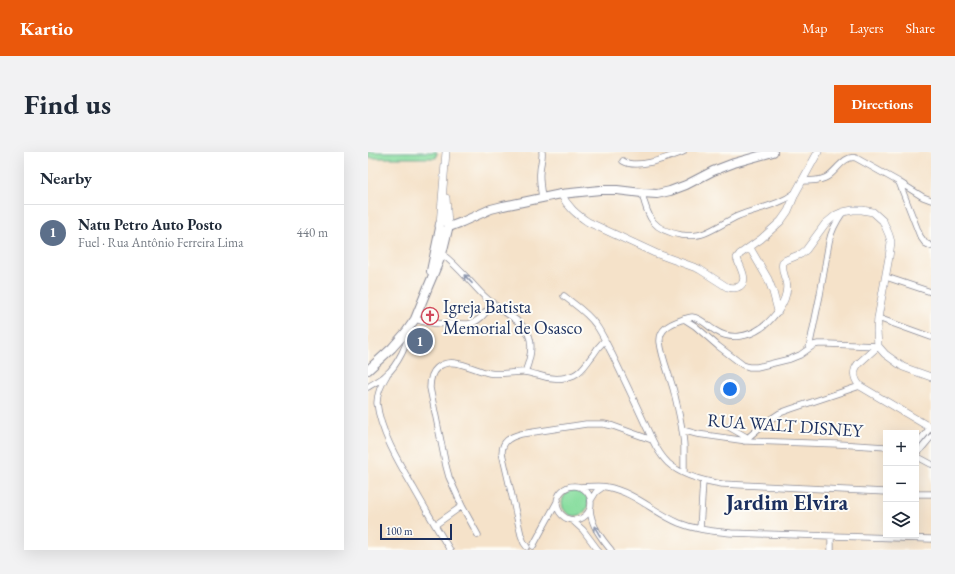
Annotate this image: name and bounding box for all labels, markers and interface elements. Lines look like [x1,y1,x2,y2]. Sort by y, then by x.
text: Kartio [20,16,73,41]
text: Map [802,19,827,37]
text: Layers [849,19,884,37]
text: Share [906,19,935,37]
button: Directions [834,85,931,123]
text: Find us [24,86,111,122]
text: Nearby [40,167,92,189]
text: Natu Petro Auto Posto [78,215,222,234]
text: 1 [50,224,56,241]
text: 440 m [297,224,328,241]
text: Fuel · Rua Antônio Ferreira Lima [78,234,243,251]
one-way arrow [463,274,473,284]
place label: Igreja Batista Memorial de Osasco [443,295,583,339]
church icon: Igreja Batista Memorial de Osasco [420,306,440,326]
pin: 1 [407,326,433,356]
your location [720,379,740,399]
street label: RUA WALT DISNEY [707,408,865,442]
map controls [883,430,919,538]
button: + [883,430,919,466]
button: − [883,466,919,502]
district label: Jardim Elvira [724,488,849,517]
button: layers [883,502,919,538]
scale bar [380,522,452,541]
text: 100 m [386,524,413,538]
one-way arrow [593,525,601,537]

